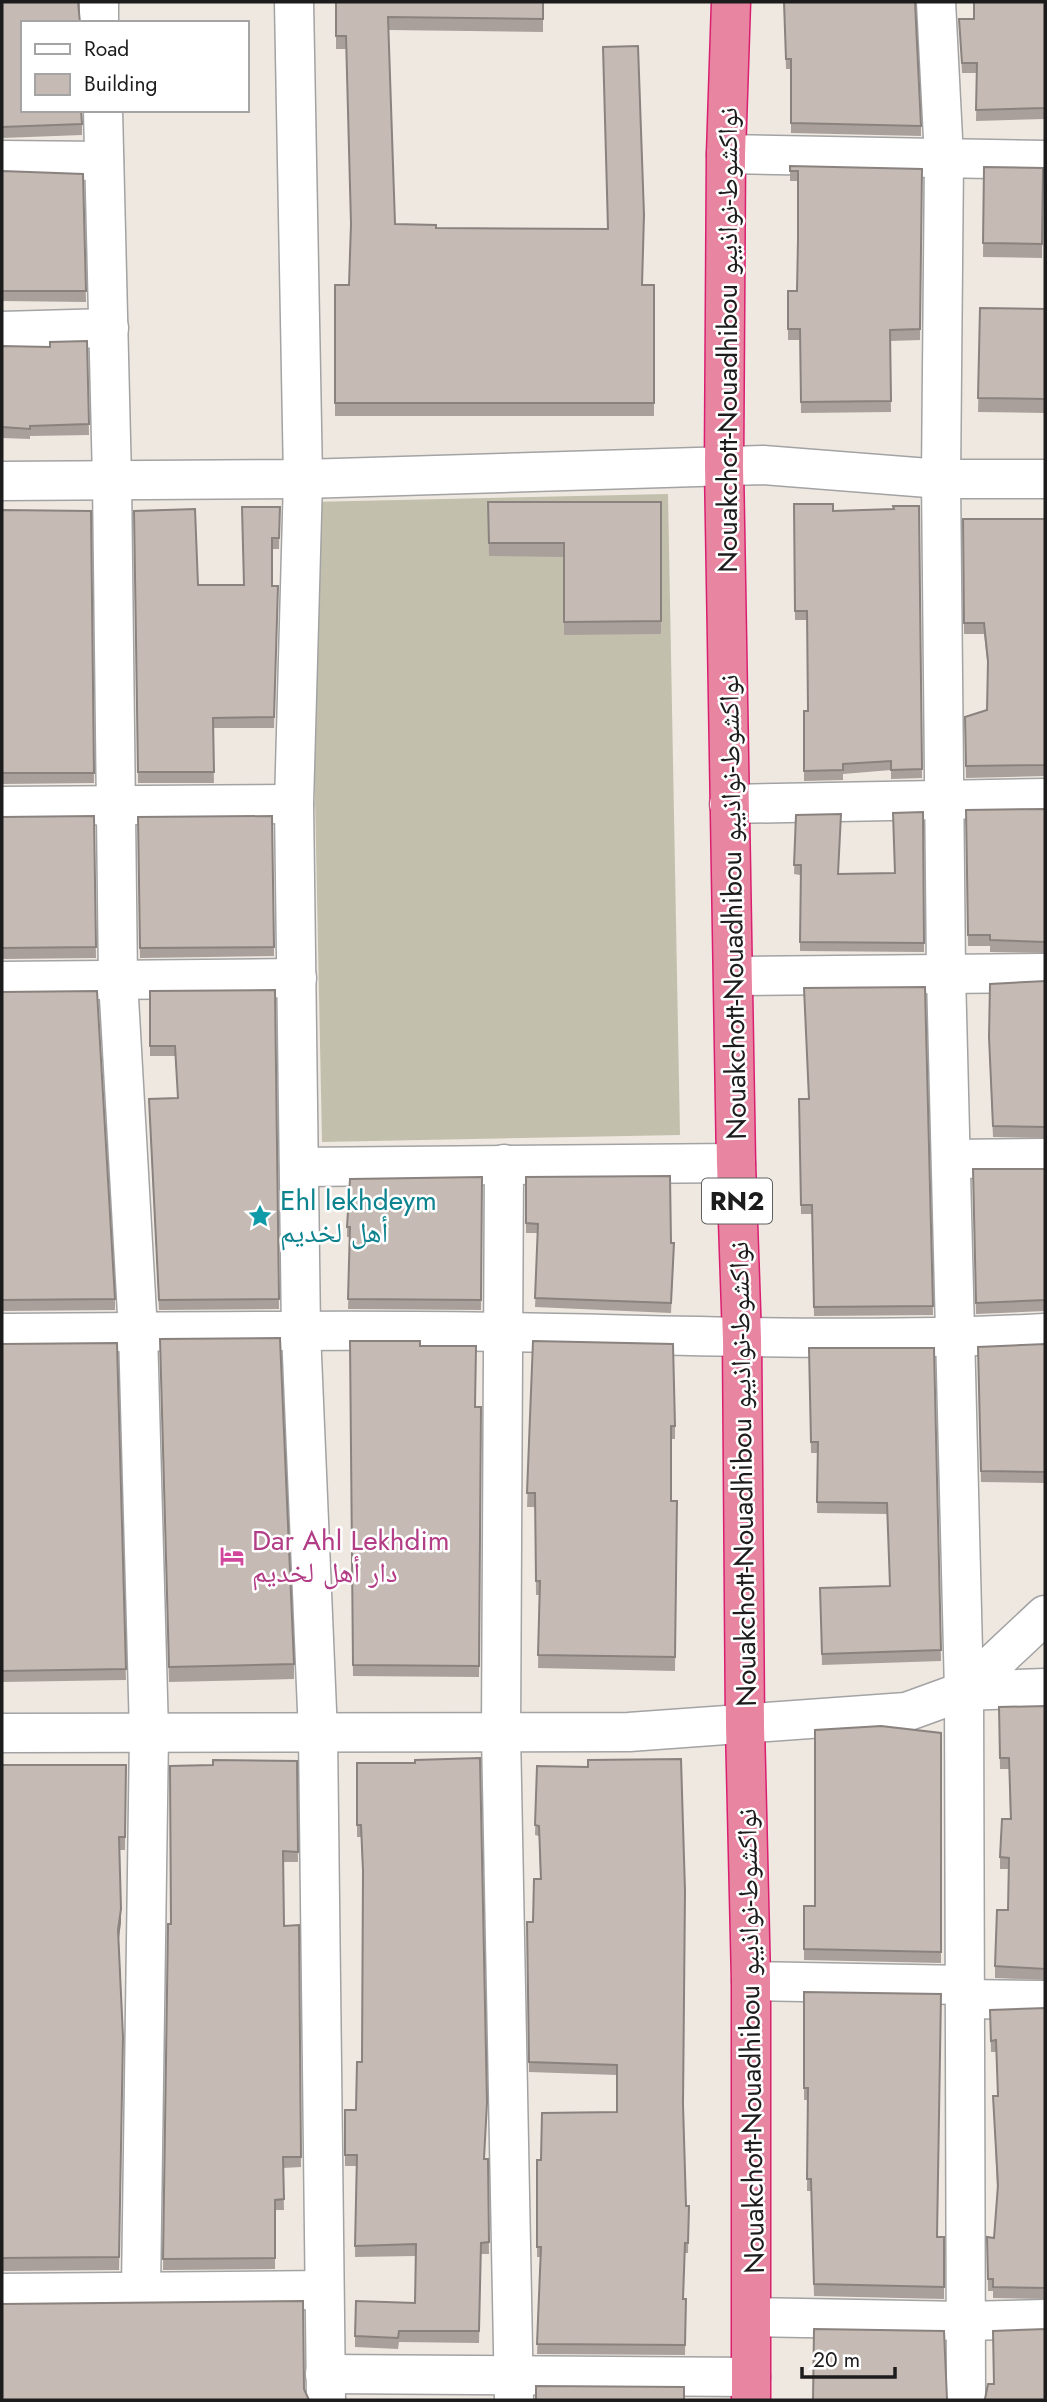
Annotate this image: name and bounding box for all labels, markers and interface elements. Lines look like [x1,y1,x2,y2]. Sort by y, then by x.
legend [21,21,248,112]
text: Road [84,34,129,64]
text: Building [84,69,157,99]
street label: Nouakchott-Nouadhibou نواكشوط-نواذيبو [707,107,748,573]
street label: Nouakchott-Nouadhibou نواكشوط-نواذيبو [708,674,757,1140]
road number: RN2 [702,1178,772,1224]
place label: Ehl lekhdeym أهل لخديم [280,1180,437,1253]
place icon: Ehl lekhdeym أهل لخديم [246,1202,274,1230]
street label: Nouakchott-Nouadhibou نواكشوط-نواذيبو [718,1241,767,1707]
place label: Dar Ahl Lekhdim دار أهل لخديم [252,1520,450,1593]
hotel icon: Dar Ahl Lekhdim دار أهل لخديم [218,1542,246,1570]
street label: Nouakchott-Nouadhibou نواكشوط-نواذيبو [726,1808,775,2274]
scale bar [802,2336,895,2380]
text: 20 m [813,2345,860,2375]

